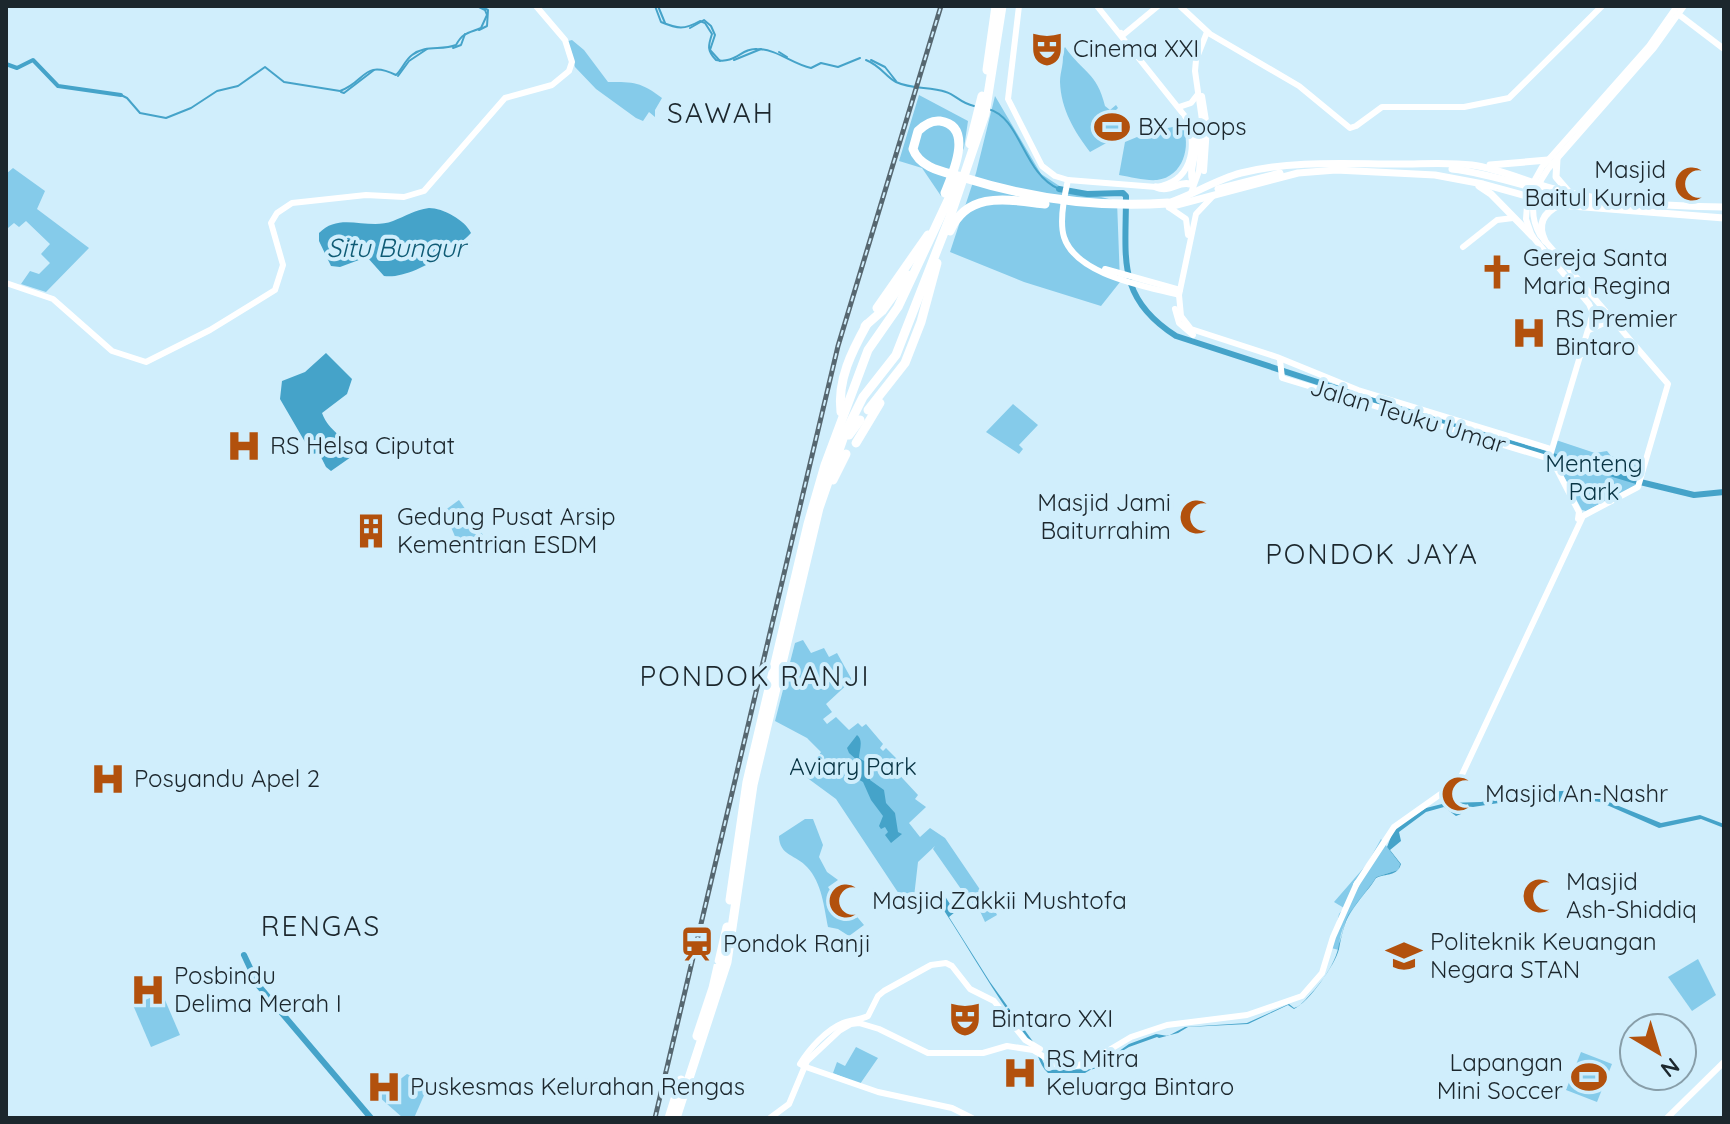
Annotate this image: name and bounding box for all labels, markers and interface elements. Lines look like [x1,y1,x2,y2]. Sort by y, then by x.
theatre icon: Cinema XXI [1028,30,1066,68]
place label: Cinema XXI [1073,33,1199,63]
district label: SAWAH [667,95,775,130]
sports icon: BX Hoops [1093,108,1131,146]
place label: BX Hoops [1138,111,1247,141]
place label: Masjid Baitul Kurnia [1524,154,1666,212]
mosque icon: Masjid Baitul Kurnia [1673,165,1711,203]
water label: Situ Bungur [327,231,468,264]
place label: Gereja Santa Maria Regina [1523,242,1671,300]
church icon: Gereja Santa Maria Regina [1478,253,1516,291]
place label: RS Premier Bintaro [1555,303,1678,361]
hospital icon: RS Premier Bintaro [1510,314,1548,352]
street label: Jalan Teuku Umar [1307,371,1510,459]
hospital icon: RS Helsa Ciputat [225,427,263,465]
place label: RS Helsa Ciputat [270,430,455,460]
park label: Menteng Park [1545,448,1643,506]
place label: Masjid Jami Baiturrahim [1037,487,1171,545]
mosque icon: Masjid Jami Baiturrahim [1178,498,1216,536]
place label: Gedung Pusat Arsip Kementrian ESDM [397,501,615,559]
building icon: Gedung Pusat Arsip Kementrian ESDM [352,512,390,550]
district label: PONDOK JAYA [1265,536,1479,571]
district label: PONDOK RANJI [640,658,870,693]
park label: Aviary Park [789,751,917,781]
hospital icon: Posyandu Apel 2 [89,760,127,798]
place label: Posyandu Apel 2 [134,763,320,793]
mosque icon: Masjid An-Nashr [1440,775,1478,813]
place label: Masjid An-Nashr [1485,778,1668,808]
place label: Masjid Ash-Shiddiq [1566,866,1697,924]
mosque icon: Masjid Ash-Shiddiq [1521,877,1559,915]
mosque icon: Masjid Zakkii Mushtofa [827,882,865,920]
place label: Masjid Zakkii Mushtofa [872,885,1127,915]
district label: RENGAS [261,908,381,943]
station icon: Pondok Ranji [678,925,716,963]
place label: Politeknik Keuangan Negara STAN [1430,926,1657,984]
place label: Pondok Ranji [723,928,870,958]
school or university icon: Politeknik Keuangan Negara STAN [1385,937,1423,975]
place label: Posbindu Delima Merah I [174,960,342,1018]
hospital icon: Posbindu Delima Merah I [129,971,167,1009]
theatre icon: Bintaro XXI [946,1000,984,1038]
place label: Bintaro XXI [991,1003,1113,1033]
north arrow [1618,1012,1698,1092]
place label: RS Mitra Keluarga Bintaro [1046,1043,1234,1101]
place label: Lapangan Mini Soccer [1437,1047,1563,1105]
text: N [1655,1052,1685,1084]
hospital icon: RS Mitra Keluarga Bintaro [1001,1054,1039,1092]
sports icon: Lapangan Mini Soccer [1570,1058,1608,1096]
hospital icon: Puskesmas Kelurahan Rengas [365,1068,403,1106]
place label: Puskesmas Kelurahan Rengas [410,1071,745,1101]

